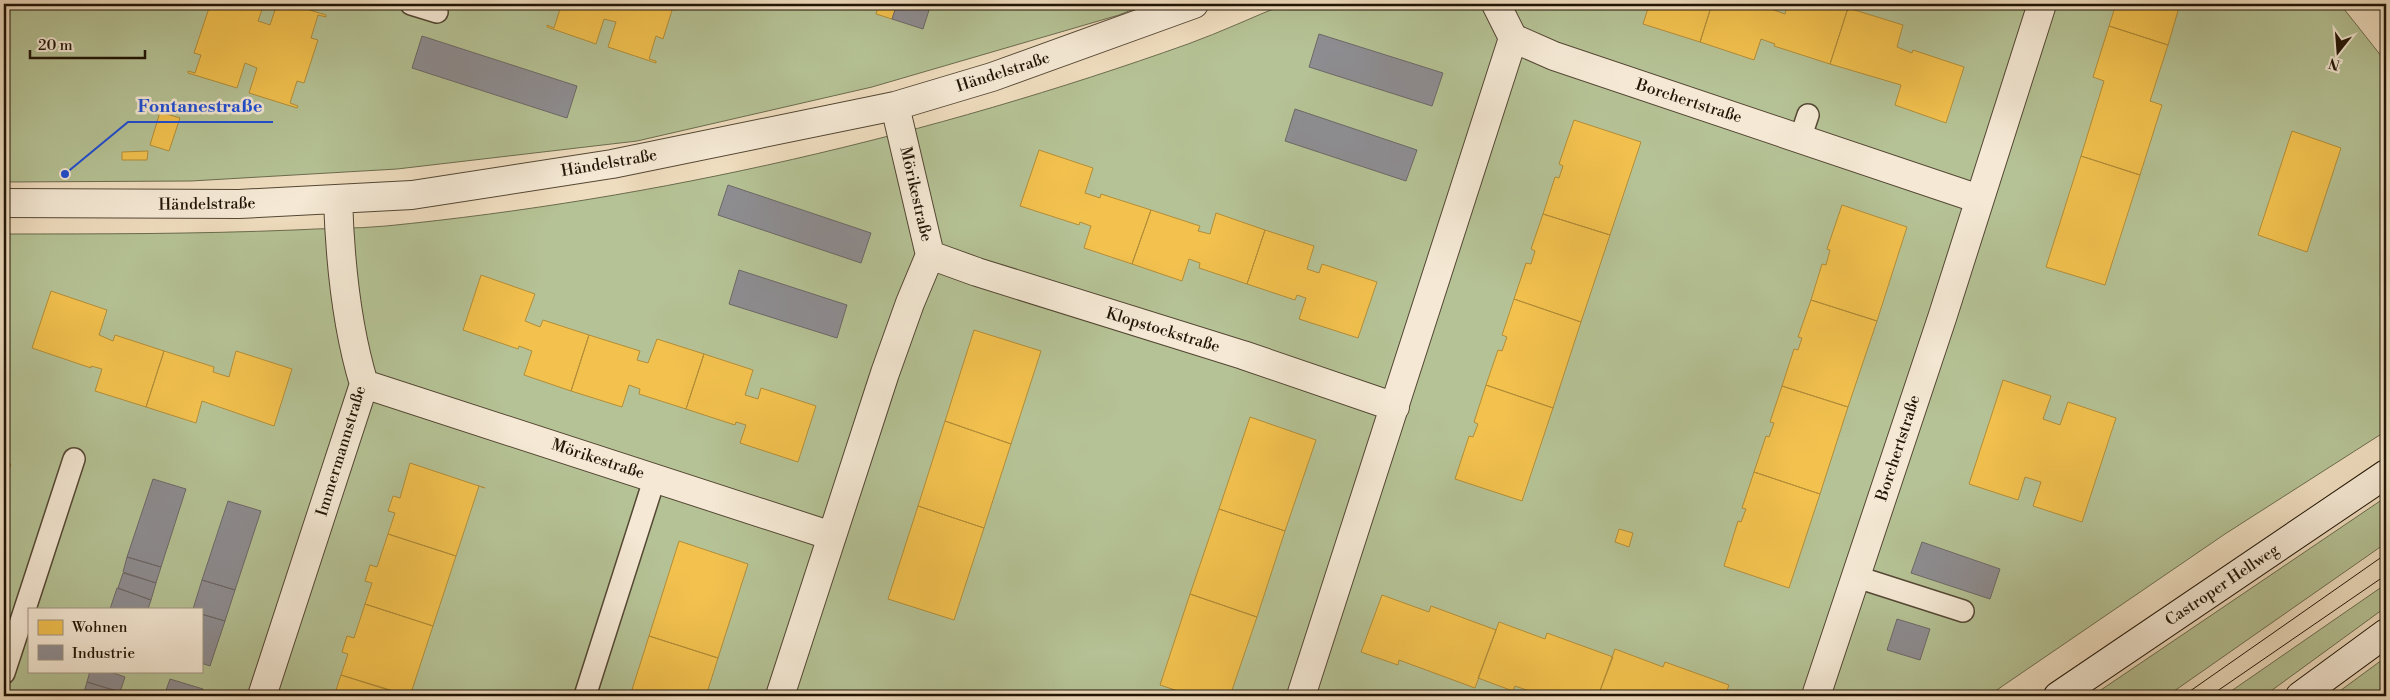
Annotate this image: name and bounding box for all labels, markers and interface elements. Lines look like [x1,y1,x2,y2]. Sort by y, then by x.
scale bar [30,28,145,60]
north arrow [2312,28,2362,78]
text: 20 m [38,36,73,55]
street label: Händelstraße [954,47,1052,97]
text: N [2327,53,2342,74]
street label: Borchertstraße [1632,74,1745,128]
callout: Fontanestraße [128,89,273,122]
text: Fontanestraße [138,95,263,118]
street label: Händelstraße [559,145,659,181]
street label: Mörikestraße [895,145,937,243]
street label: Händelstraße [158,193,256,215]
street label: Klopstockstraße [1104,303,1222,357]
street label: Immermannstraße [312,383,370,519]
street label: Borchertstraße [1871,392,1925,505]
street label: Mörikestraße [549,435,647,483]
street label: Castroper Hellweg [2161,539,2283,630]
legend [28,608,202,672]
text: Wohnen [71,618,127,637]
text: Industrie [72,644,135,663]

